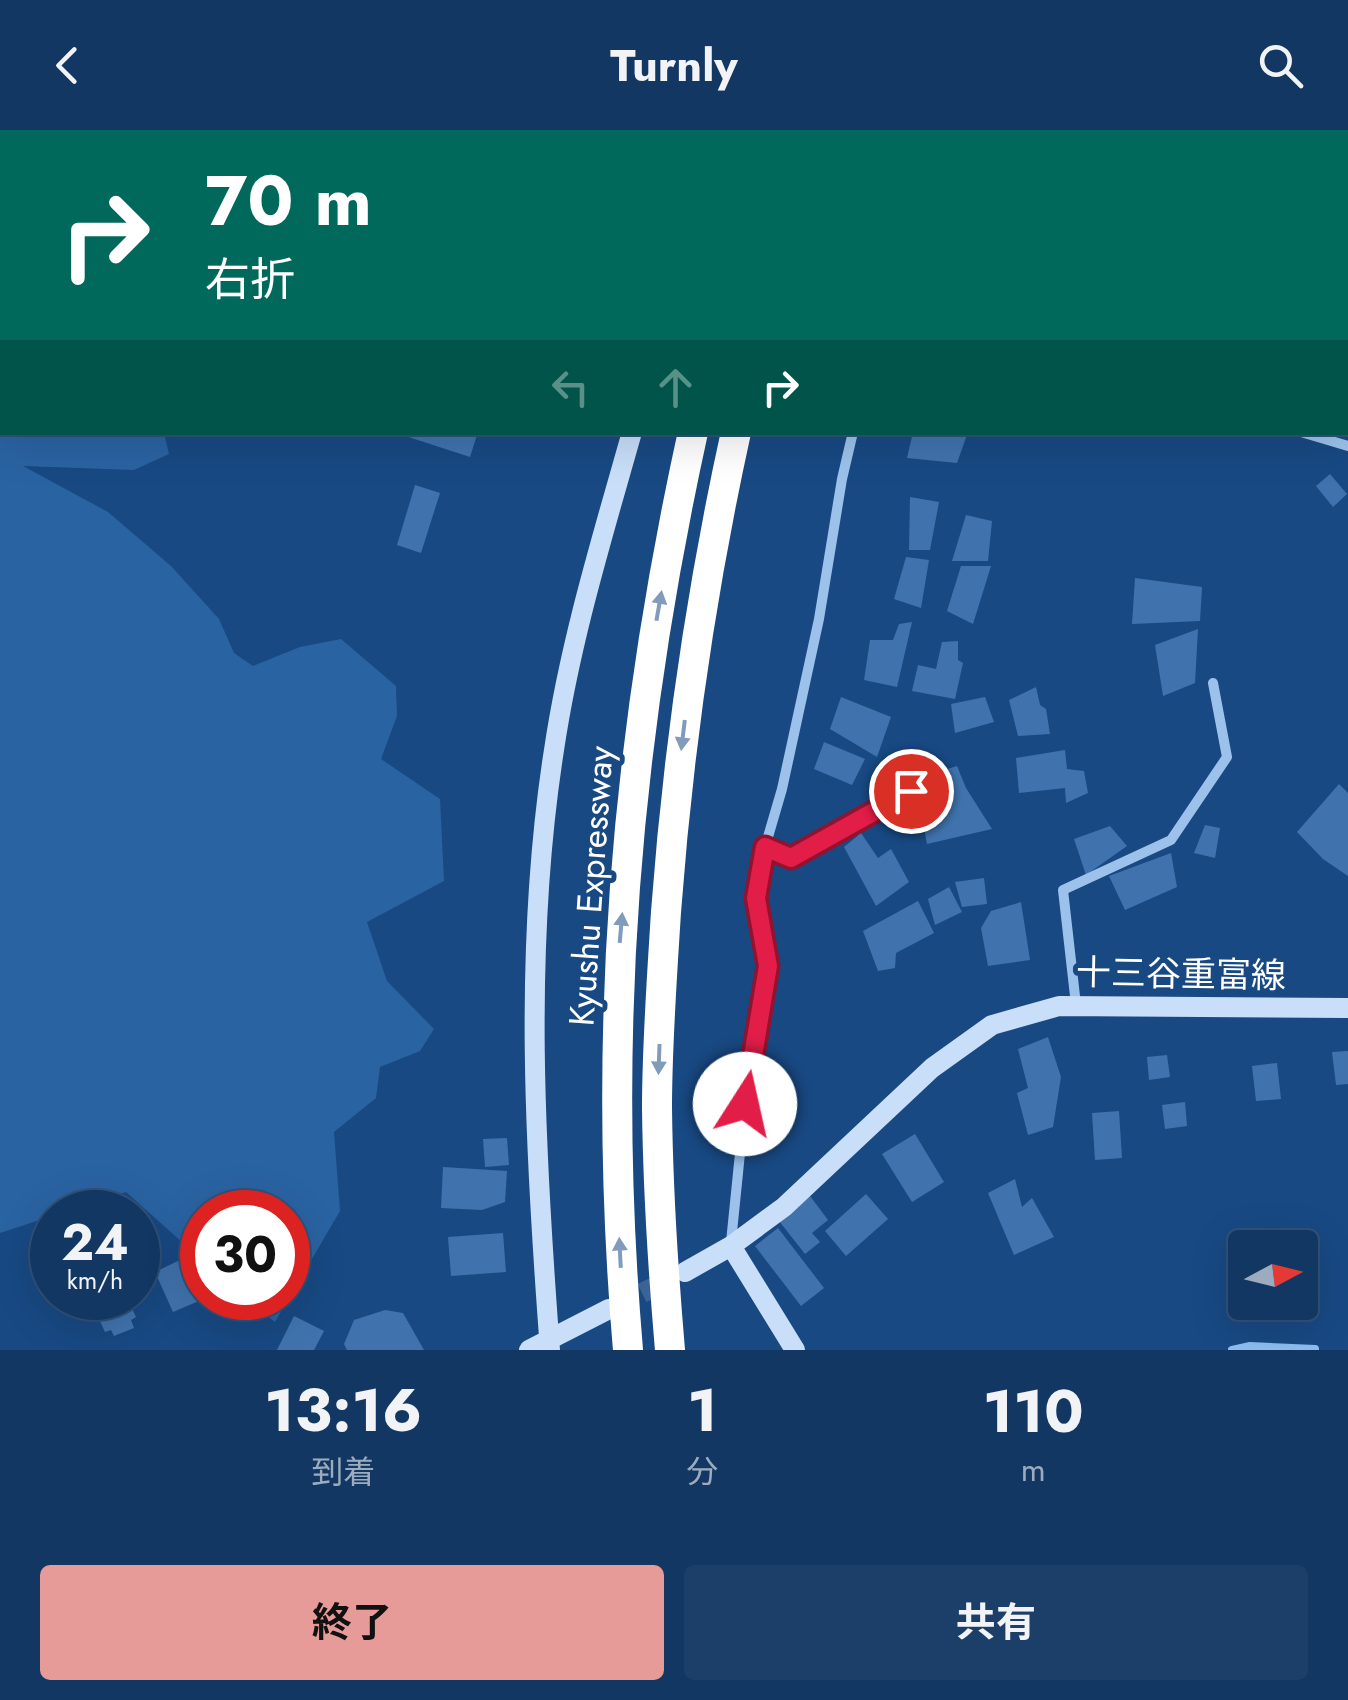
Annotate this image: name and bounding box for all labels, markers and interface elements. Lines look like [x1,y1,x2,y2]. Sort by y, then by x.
text: Turnly [610,33,738,98]
icon: back [40,38,95,93]
icon: search [1253,38,1308,93]
text: 70 m [205,150,372,251]
icon: right [40,170,170,300]
text: 右折 [205,247,295,312]
icon: left [543,360,598,415]
icon: ahead [648,360,703,415]
icon: right [753,360,808,415]
one-way arrow [652,589,667,621]
one-way arrow [675,720,691,752]
street label: Kyushu Expressway [556,744,626,1028]
pin [869,749,954,834]
icon: arrive [884,764,939,819]
one-way arrow [614,912,630,944]
street label: 十三谷重富線 [1076,947,1286,1001]
one-way arrow [650,1044,666,1076]
position arrow [693,1052,797,1156]
speed limit sign: 30 [180,1190,310,1320]
text: 24 [61,1206,129,1279]
north arrow [1228,1230,1318,1320]
map controls [1228,1230,1318,1320]
one-way arrow [612,1236,628,1268]
text: km/h [67,1262,123,1298]
text: 13:16 [264,1367,422,1454]
text: 1 [687,1367,718,1454]
text: 110 [983,1368,1084,1455]
text: m [1021,1447,1046,1493]
text: 到着 [311,1449,375,1495]
text: 分 [686,1449,718,1495]
button: 終了 [40,1565,664,1680]
button: 共有 [684,1565,1308,1680]

